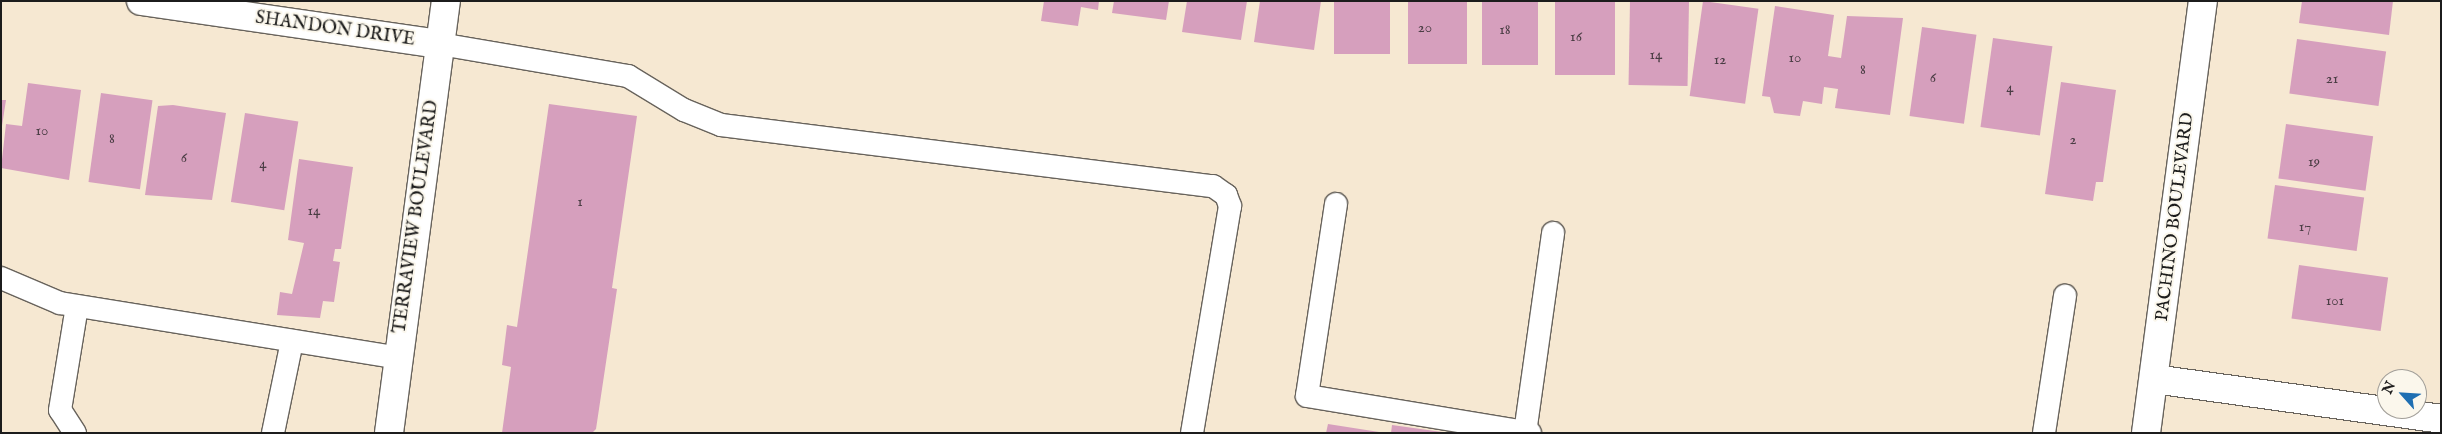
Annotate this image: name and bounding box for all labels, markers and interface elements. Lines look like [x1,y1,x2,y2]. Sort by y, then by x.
street label: SHANDON DRIVE [254,8,416,52]
house number: 20 [1418,19,1432,37]
house number: 18 [1499,21,1511,39]
house number: 16 [1570,28,1582,46]
house number: 14 [1650,46,1662,64]
house number: 10 [1789,49,1801,67]
house number: 12 [1714,51,1726,69]
house number: 8 [1860,61,1866,79]
house number: 6 [1930,69,1936,87]
house number: 21 [2326,70,2338,88]
house number: 4 [2006,79,2014,97]
street label: TERRAVIEW BOULEVARD [390,99,444,335]
street label: PACHINO BOULEVARD [2152,111,2200,323]
house number: 10 [36,122,48,140]
house number: 8 [109,130,115,148]
house number: 2 [2069,131,2077,149]
house number: 6 [181,149,187,167]
house number: 19 [2308,153,2320,171]
house number: 4 [259,155,267,173]
house number: 1 [577,193,583,211]
house number: 14 [308,202,320,220]
house number: 17 [2299,218,2311,236]
house number: 101 [2326,292,2344,310]
north arrow [2377,369,2427,419]
text: N [2379,378,2400,397]

